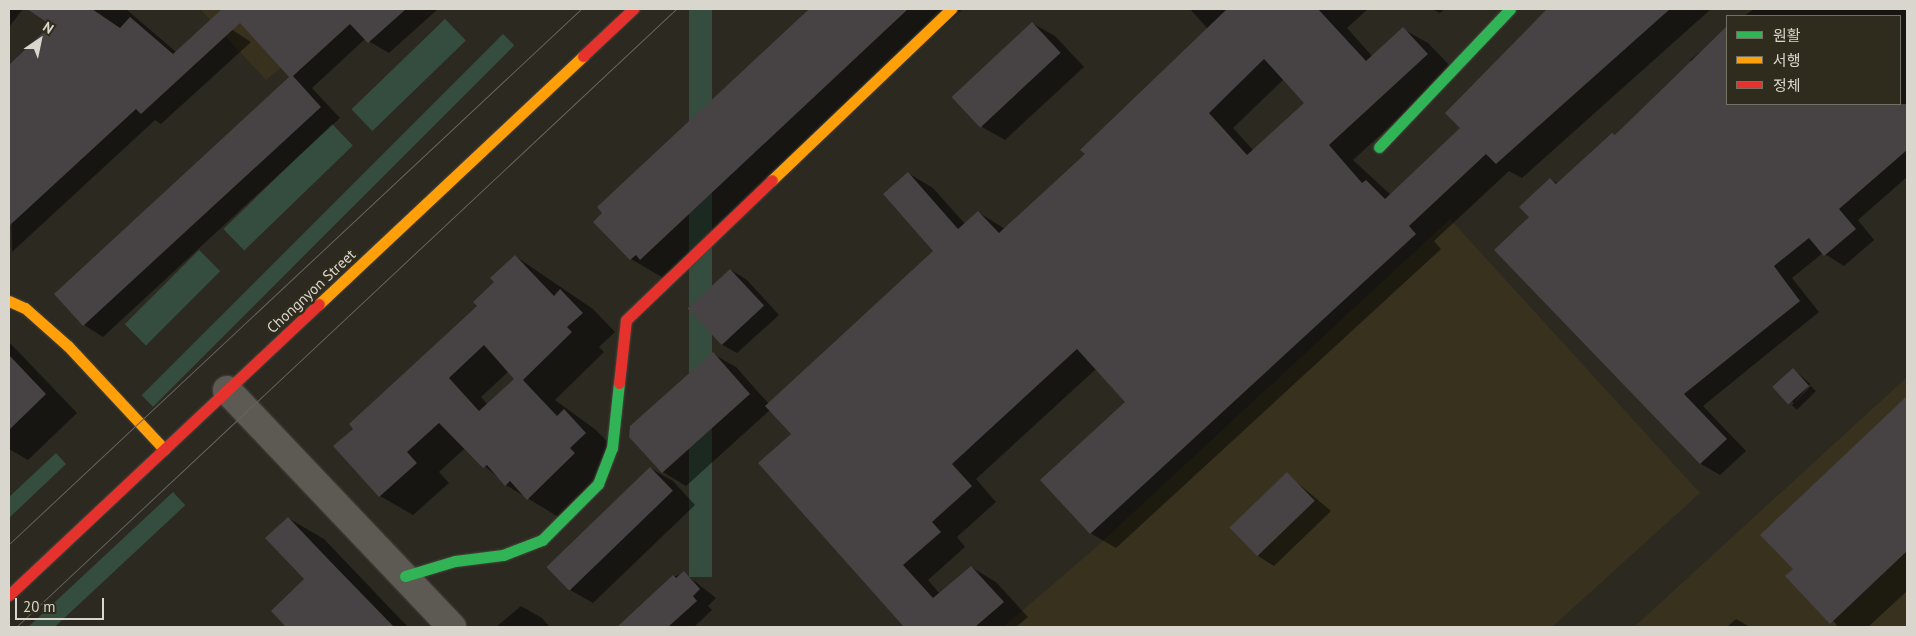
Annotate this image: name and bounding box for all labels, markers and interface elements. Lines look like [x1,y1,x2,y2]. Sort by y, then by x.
north arrow [15,15,65,65]
legend [1726,15,1901,105]
text: N [40,18,57,38]
text: 원활 [1773,26,1801,45]
text: 서행 [1773,51,1801,70]
text: 정체 [1773,76,1801,95]
street label: Chongnyon Street [263,245,359,337]
scale bar [18,588,106,620]
text: 20 m [23,597,56,616]

